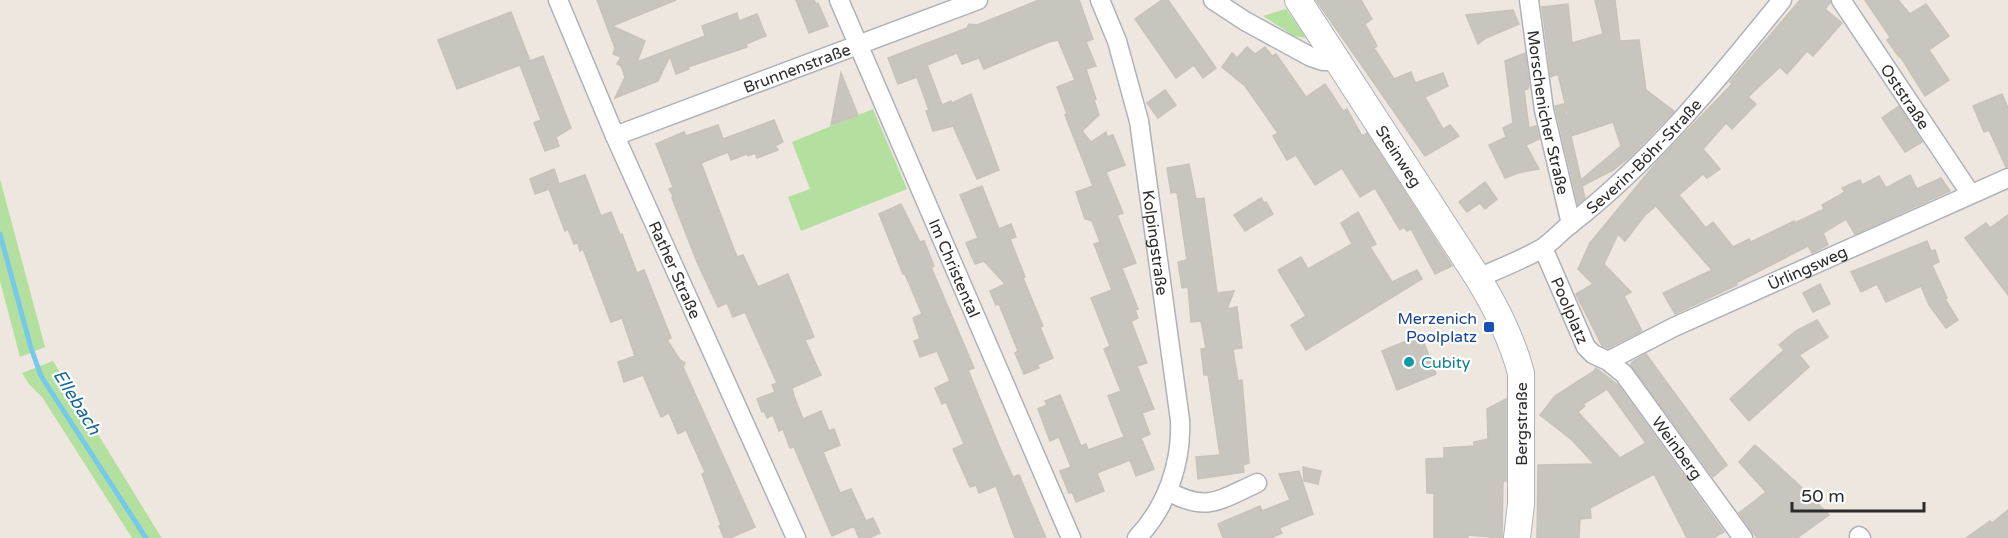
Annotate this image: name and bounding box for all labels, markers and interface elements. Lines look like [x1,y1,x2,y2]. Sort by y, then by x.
street label: Morschenicher Straße [1522,29,1573,197]
street label: Brunnenstraße [741,40,853,98]
street label: Oststraße [1876,61,1934,133]
street label: Severin-Böhr-Straße [1582,95,1706,219]
street label: Steinweg [1371,122,1426,191]
street label: Kolpingstraße [1138,189,1172,297]
street label: Im Christental [924,216,984,321]
street label: Rather Straße [644,218,705,322]
street label: Ürlingsweg [1765,242,1850,295]
street label: Poolplatz [1546,274,1592,347]
place label: Merzenich Poolplatz [1398,309,1477,347]
marker: Merzenich Poolplatz [1482,320,1496,334]
place label: Cubity [1421,353,1471,373]
marker: Cubity [1402,355,1416,369]
water label: Ellebach [48,365,106,440]
street label: Bergstraße [1512,382,1532,466]
street label: Weinberg [1647,413,1706,484]
scale bar [1792,475,1924,513]
text: 50 m [1801,485,1845,507]

